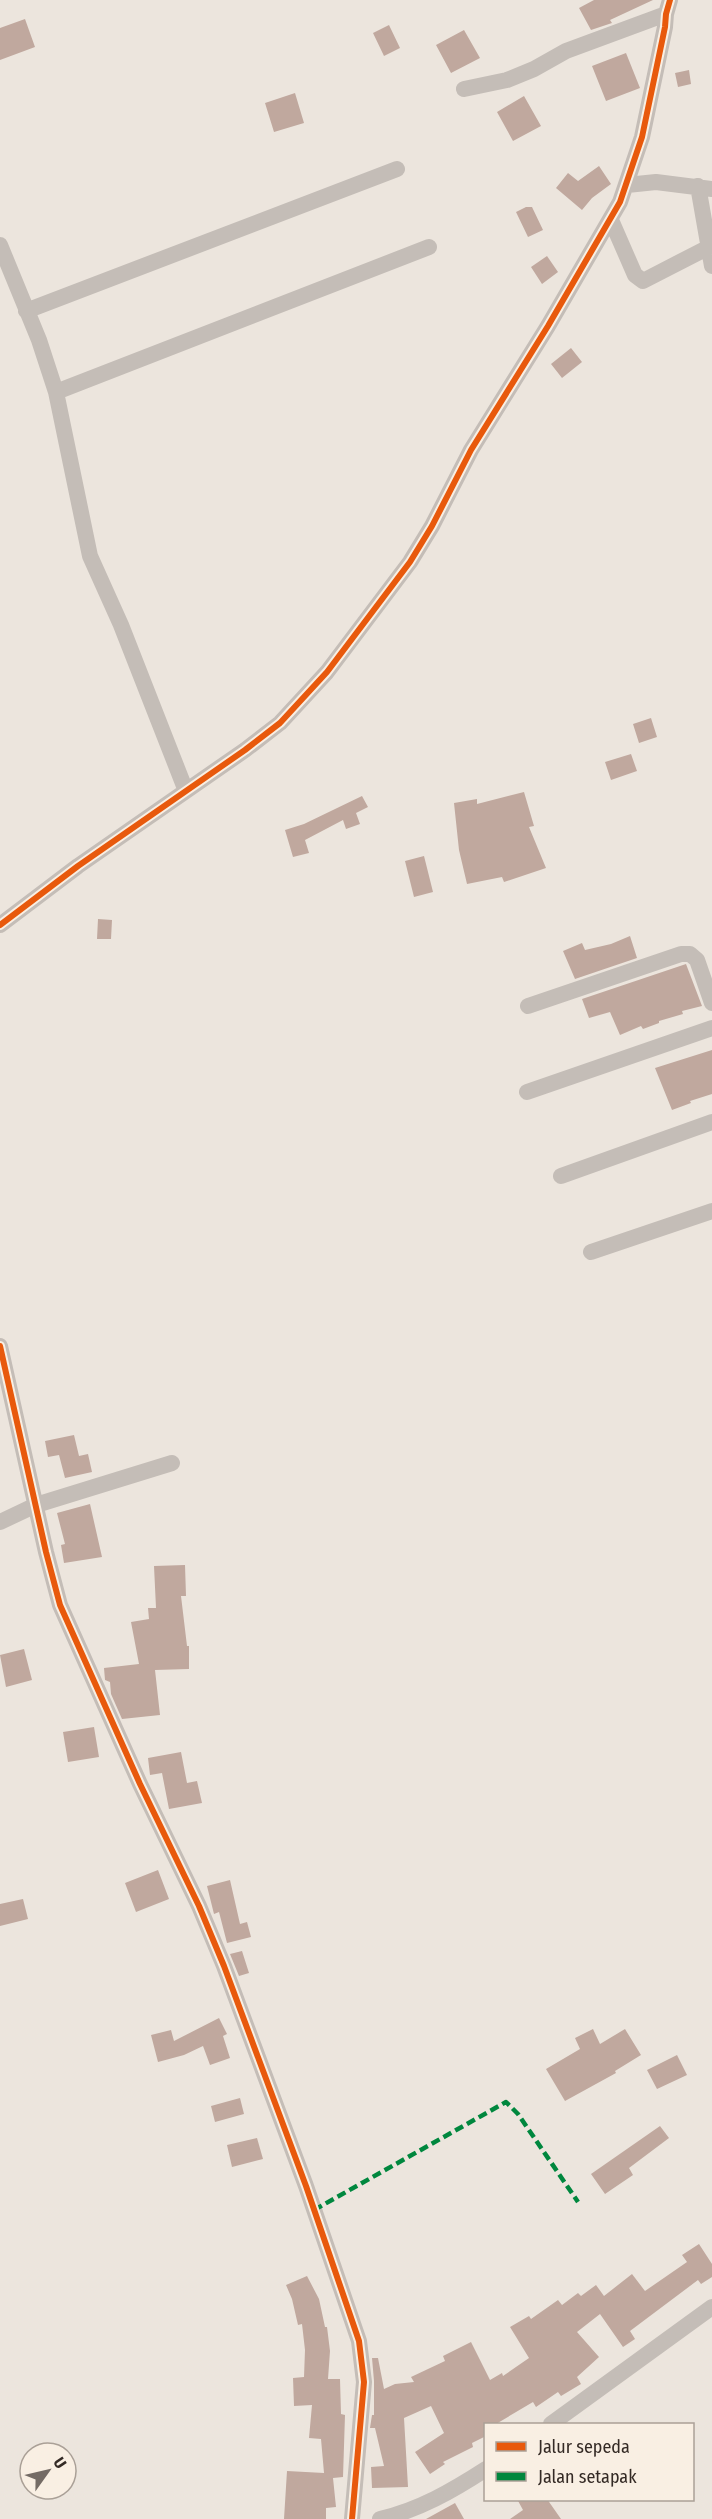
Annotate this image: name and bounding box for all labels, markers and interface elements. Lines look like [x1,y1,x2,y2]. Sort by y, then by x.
legend [484,2423,694,2501]
text: Jalur sepeda [538,2436,630,2458]
north arrow [18,2441,78,2501]
text: U [50,2454,71,2472]
text: Jalan setapak [538,2466,637,2488]

